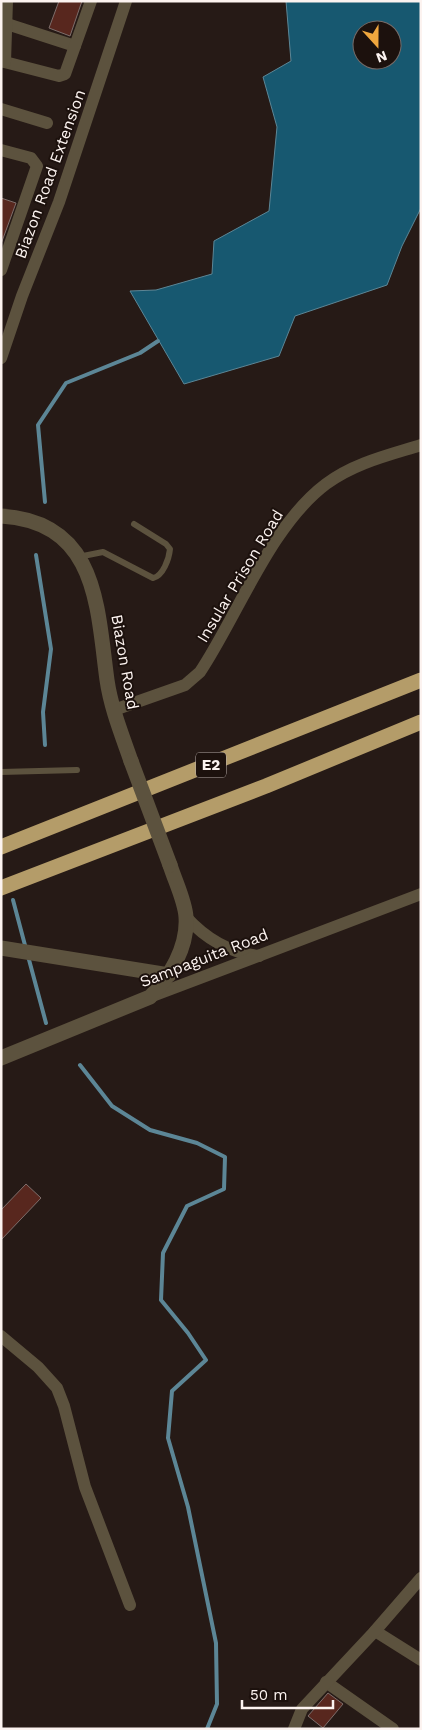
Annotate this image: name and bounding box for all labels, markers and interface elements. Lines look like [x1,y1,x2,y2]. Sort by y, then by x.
north arrow [352,20,402,70]
text: N [374,48,389,66]
street label: Biazon Road Extension [11,87,89,261]
street label: Insular Prison Road [193,506,287,646]
street label: Biazon Road [107,613,143,711]
road number: E2 [196,752,226,778]
street label: Sampaguita Road [137,925,271,991]
scale bar [242,1678,333,1710]
text: 50 m [250,1686,287,1704]

